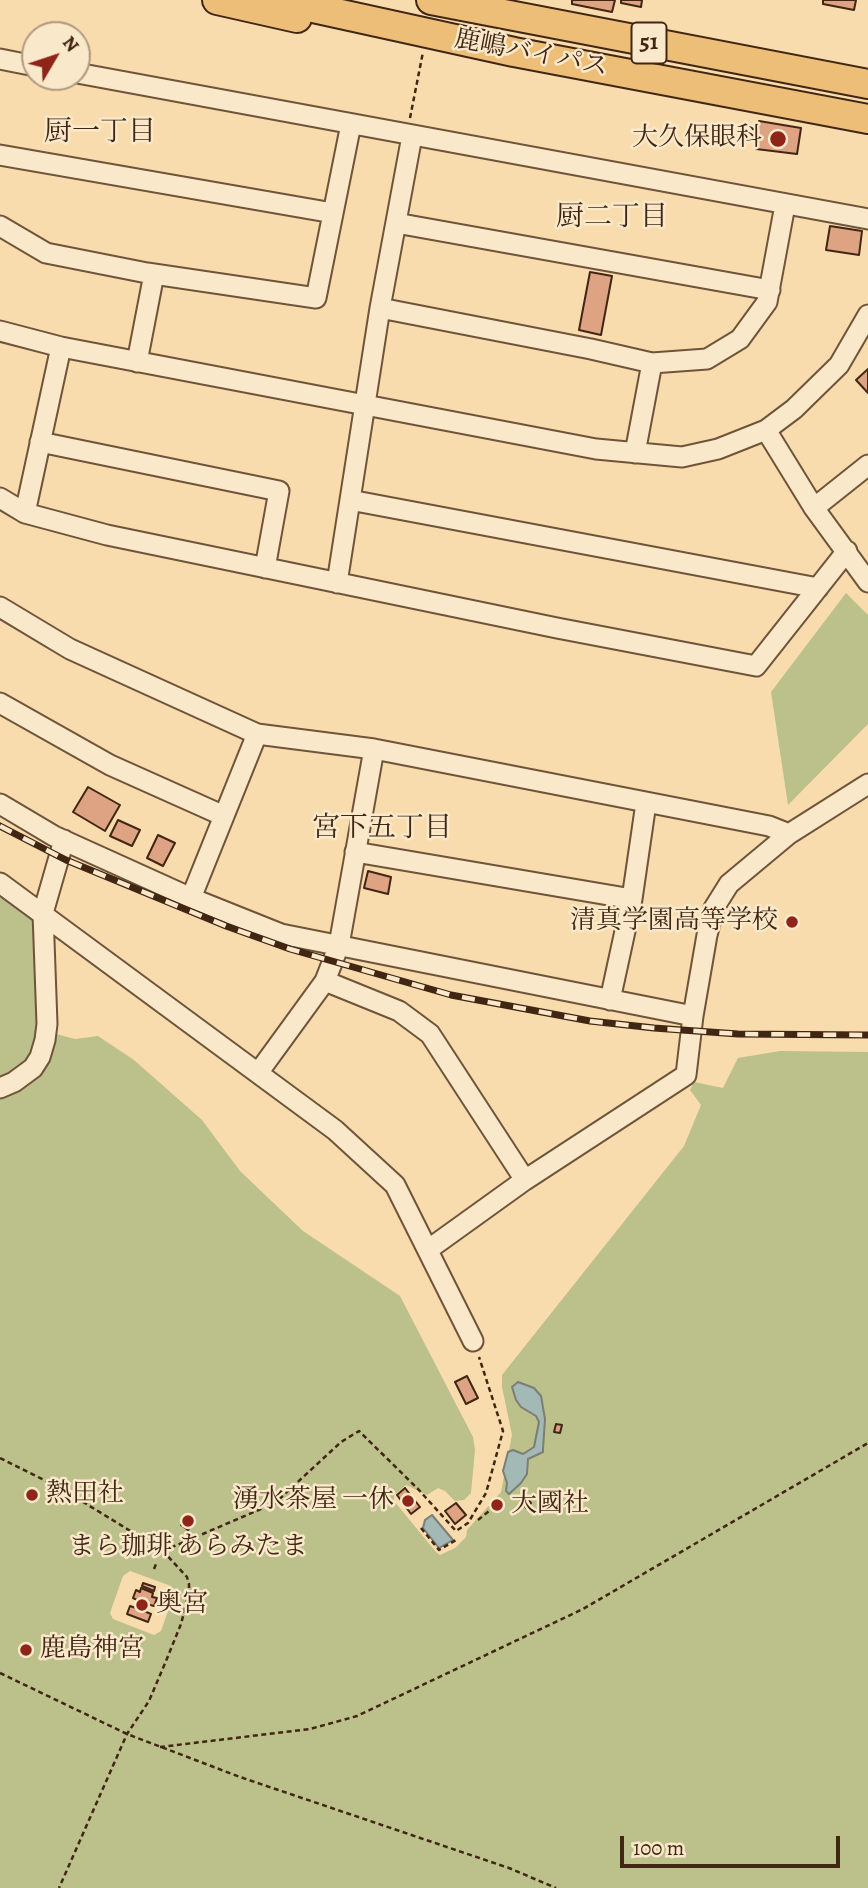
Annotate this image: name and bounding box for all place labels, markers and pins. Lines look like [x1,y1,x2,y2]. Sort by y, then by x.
place label: 大久保眼科 [632,123,762,155]
marker: 大久保眼科 [768,129,788,149]
place label: 清真学園高等学校 [570,906,778,938]
marker: 清真学園高等学校 [784,914,800,930]
place label: 熱田社 [46,1479,124,1511]
place label: 湧水茶屋 一休 [233,1485,394,1517]
marker: 熱田社 [24,1487,40,1503]
place label: 大國社 [511,1489,589,1521]
marker: 湧水茶屋 一休 [400,1493,416,1509]
marker: 大國社 [489,1497,505,1513]
marker: まら珈琲 あらみたま [180,1513,196,1529]
place label: まら珈琲 あらみたま [68,1532,308,1564]
place label: 奥宮 [156,1589,208,1621]
marker: 奥宮 [134,1597,150,1613]
place label: 鹿島神宮 [40,1634,144,1666]
marker: 鹿島神宮 [18,1642,34,1658]

